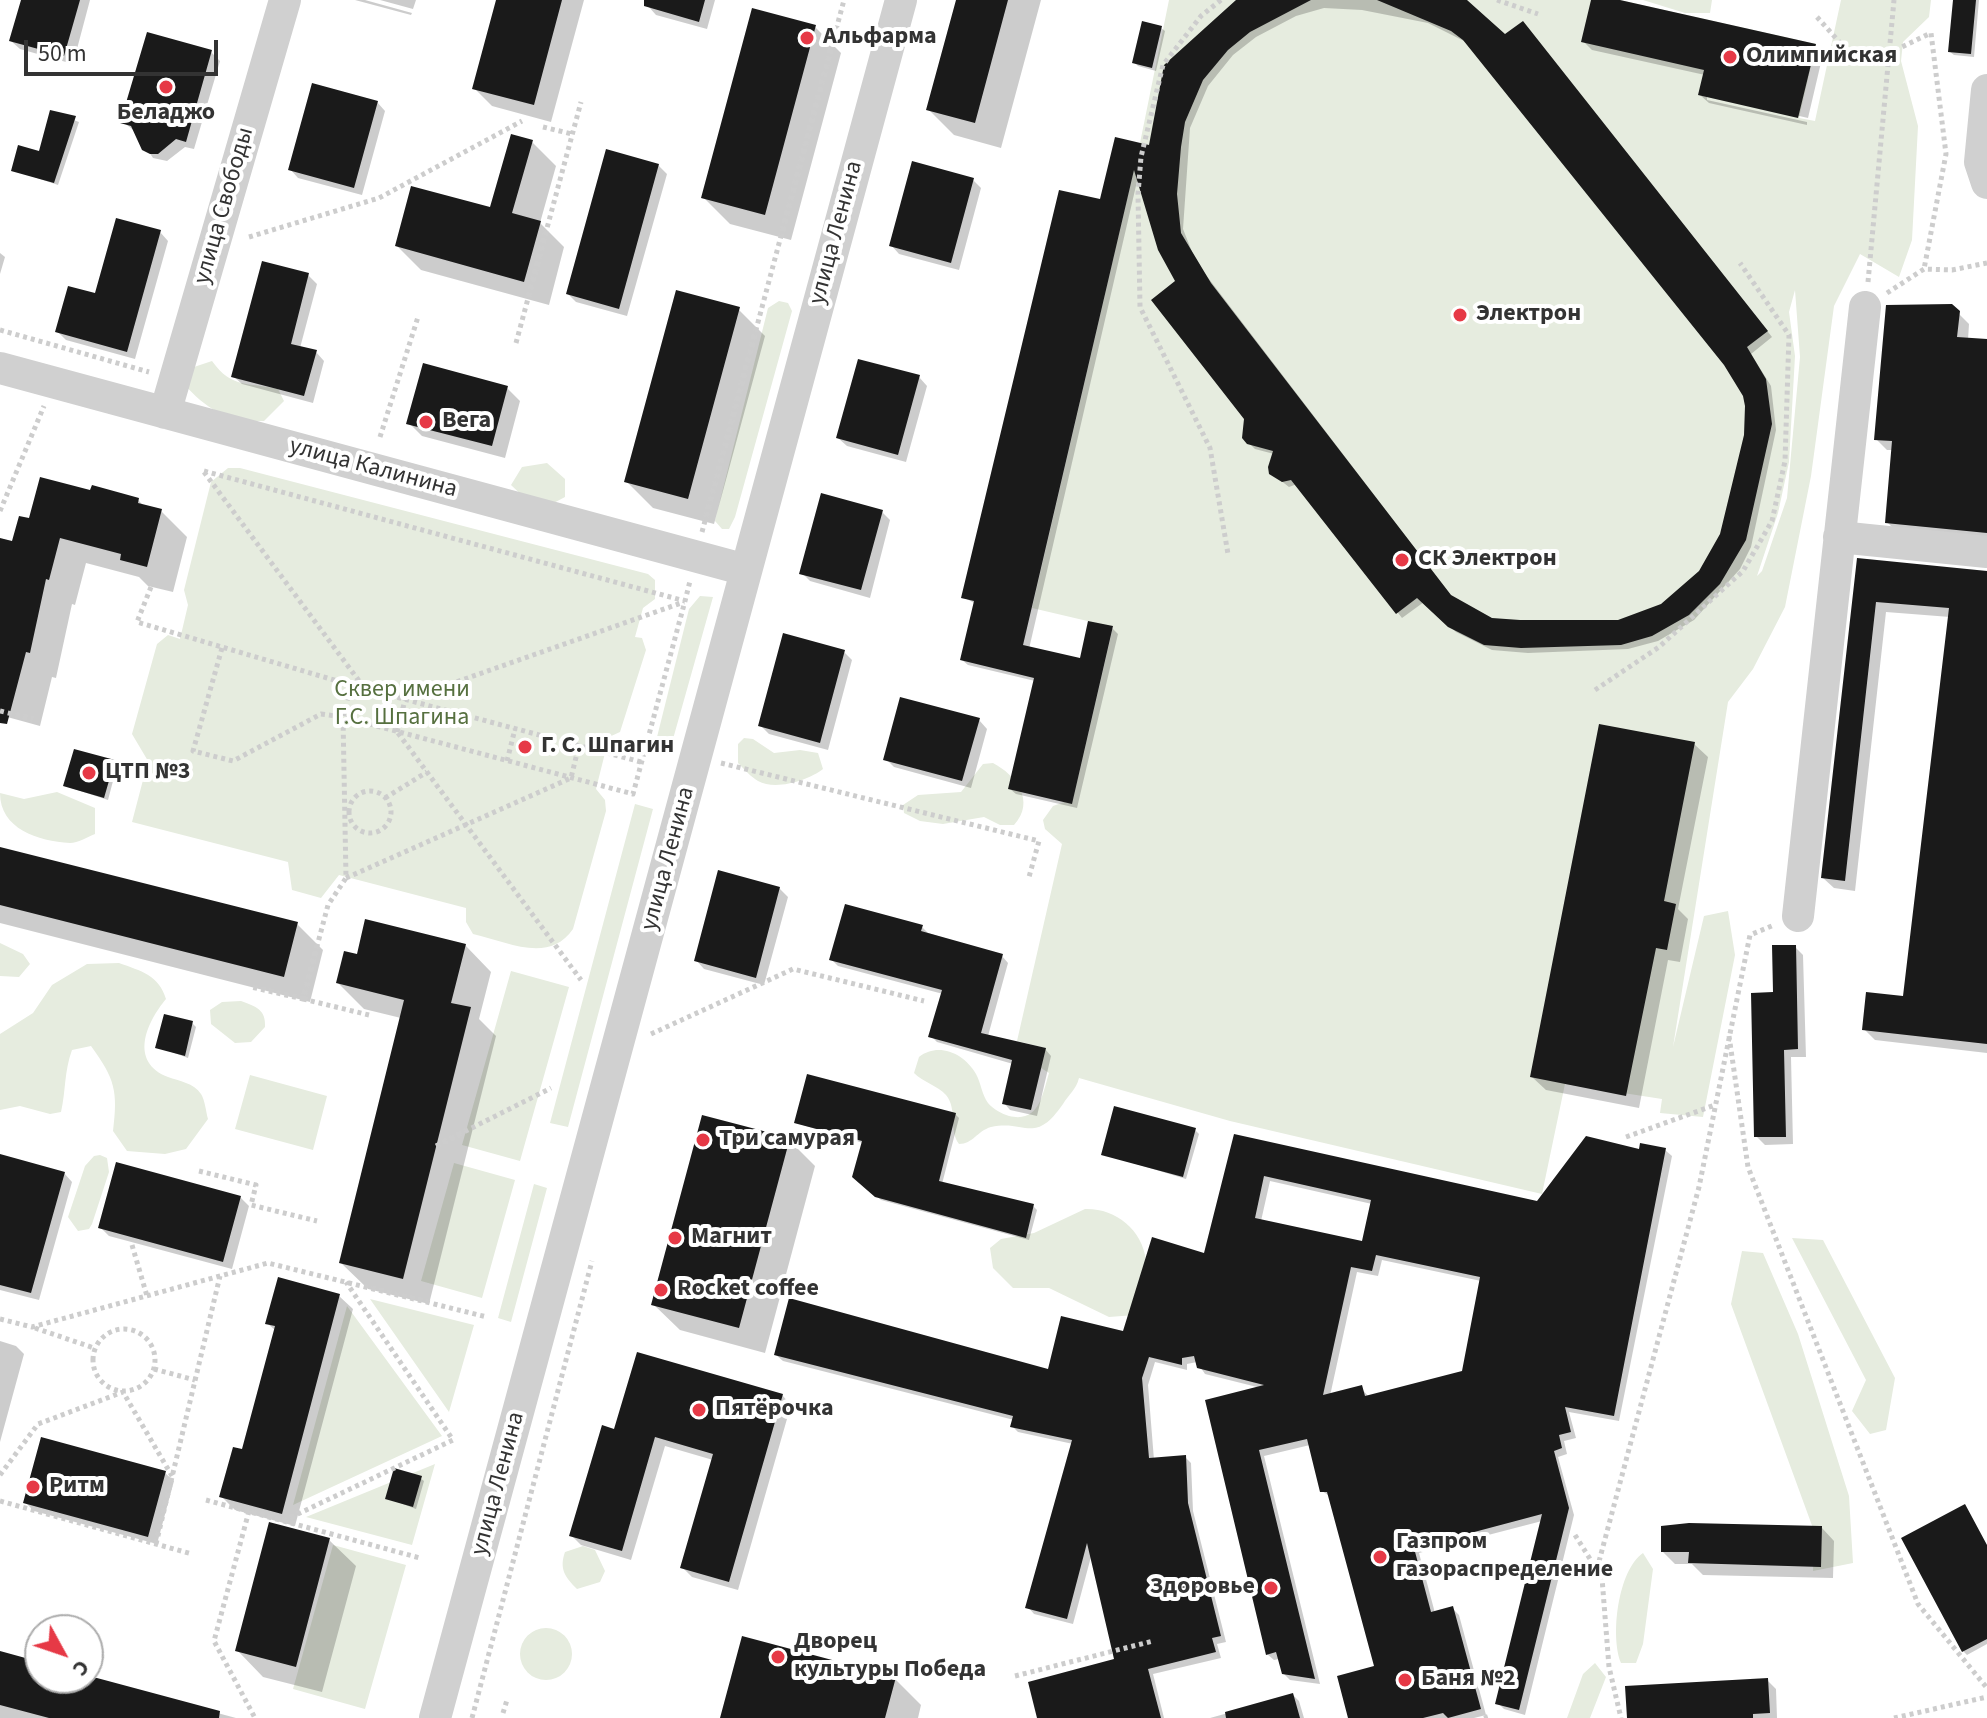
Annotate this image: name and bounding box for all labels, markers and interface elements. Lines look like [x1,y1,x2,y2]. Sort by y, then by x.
scale bar [28,24,222,74]
place label: Альфарма [823,24,937,52]
marker: Альфарма [798,29,816,47]
text: 50 m [38,36,87,71]
place label: Олимпийская [1746,43,1897,71]
marker: Олимпийская [1721,48,1739,66]
marker: Беладжо [157,78,175,96]
place label: Беладжо [117,100,215,128]
street label: улица Свободы [189,124,261,288]
street label: улица Ленина [804,158,870,308]
place label: Электрон [1476,301,1581,329]
marker: Электрон [1451,306,1469,324]
place label: Вега [442,408,491,436]
marker: Вега [417,413,435,431]
street label: улица Калинина [286,433,460,505]
place label: СК Электрон [1418,546,1557,574]
marker: СК Электрон [1393,551,1411,569]
park label: Сквер имени Г.С. Шпагина [334,677,470,733]
place label: Г. С. Шпагин [541,733,674,761]
marker: Г. С. Шпагин [516,738,534,756]
place label: ЦТП №3 [105,759,191,787]
marker: ЦТП №3 [80,764,98,782]
street label: улица Ленина [636,784,702,934]
place label: Три самурая [719,1126,855,1154]
marker: Три самурая [694,1131,712,1149]
place label: Магнит [691,1224,772,1252]
marker: Магнит [666,1229,684,1247]
place label: Rocket coffee [677,1276,819,1304]
marker: Rocket coffee [652,1281,670,1299]
place label: Пятёрочка [715,1396,834,1424]
marker: Пятёрочка [690,1401,708,1419]
street label: улица Ленина [466,1409,532,1559]
place label: Ритм [49,1473,105,1501]
marker: Ритм [24,1478,42,1496]
place label: Газпром газораспределение [1396,1529,1613,1585]
marker: Газпром газораспределение [1371,1548,1389,1566]
place label: Здоровье [1150,1574,1255,1602]
marker: Здоровье [1262,1579,1280,1597]
north arrow [24,1614,104,1694]
place label: Дворец культуры Победа [794,1629,986,1685]
marker: Дворец культуры Победа [769,1648,787,1666]
text: С [64,1653,97,1683]
place label: Баня №2 [1421,1666,1516,1694]
marker: Баня №2 [1396,1671,1414,1689]

